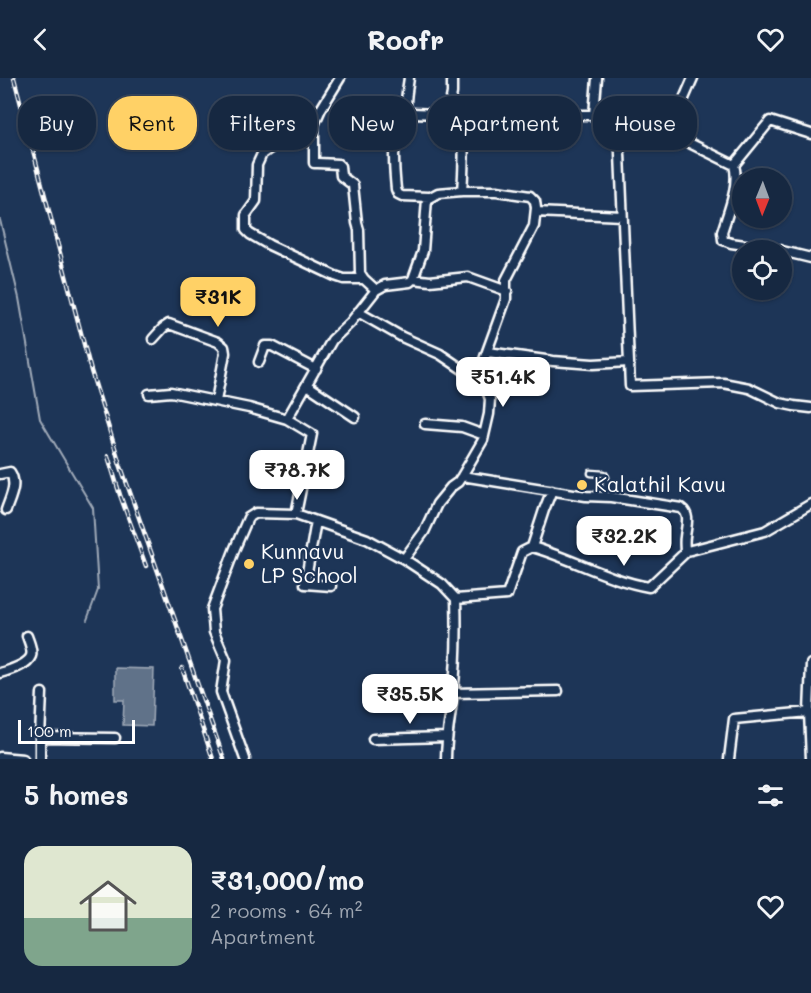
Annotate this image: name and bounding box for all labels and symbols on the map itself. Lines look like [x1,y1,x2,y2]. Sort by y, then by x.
north arrow [732,168,792,228]
pin: ₹31K [182,277,254,328]
pin: ₹51.4K [454,357,552,408]
pin: ₹78.7K [248,450,346,501]
place label: Kalathil Kavu [594,470,726,497]
marker: Kalathil Kavu [575,478,589,492]
pin: ₹32.2K [575,516,673,567]
place label: Kunnavu LP School [261,537,358,588]
marker: Kunnavu LP School [242,557,256,571]
pin: ₹35.5K [361,674,459,725]
scale bar [18,717,135,744]

